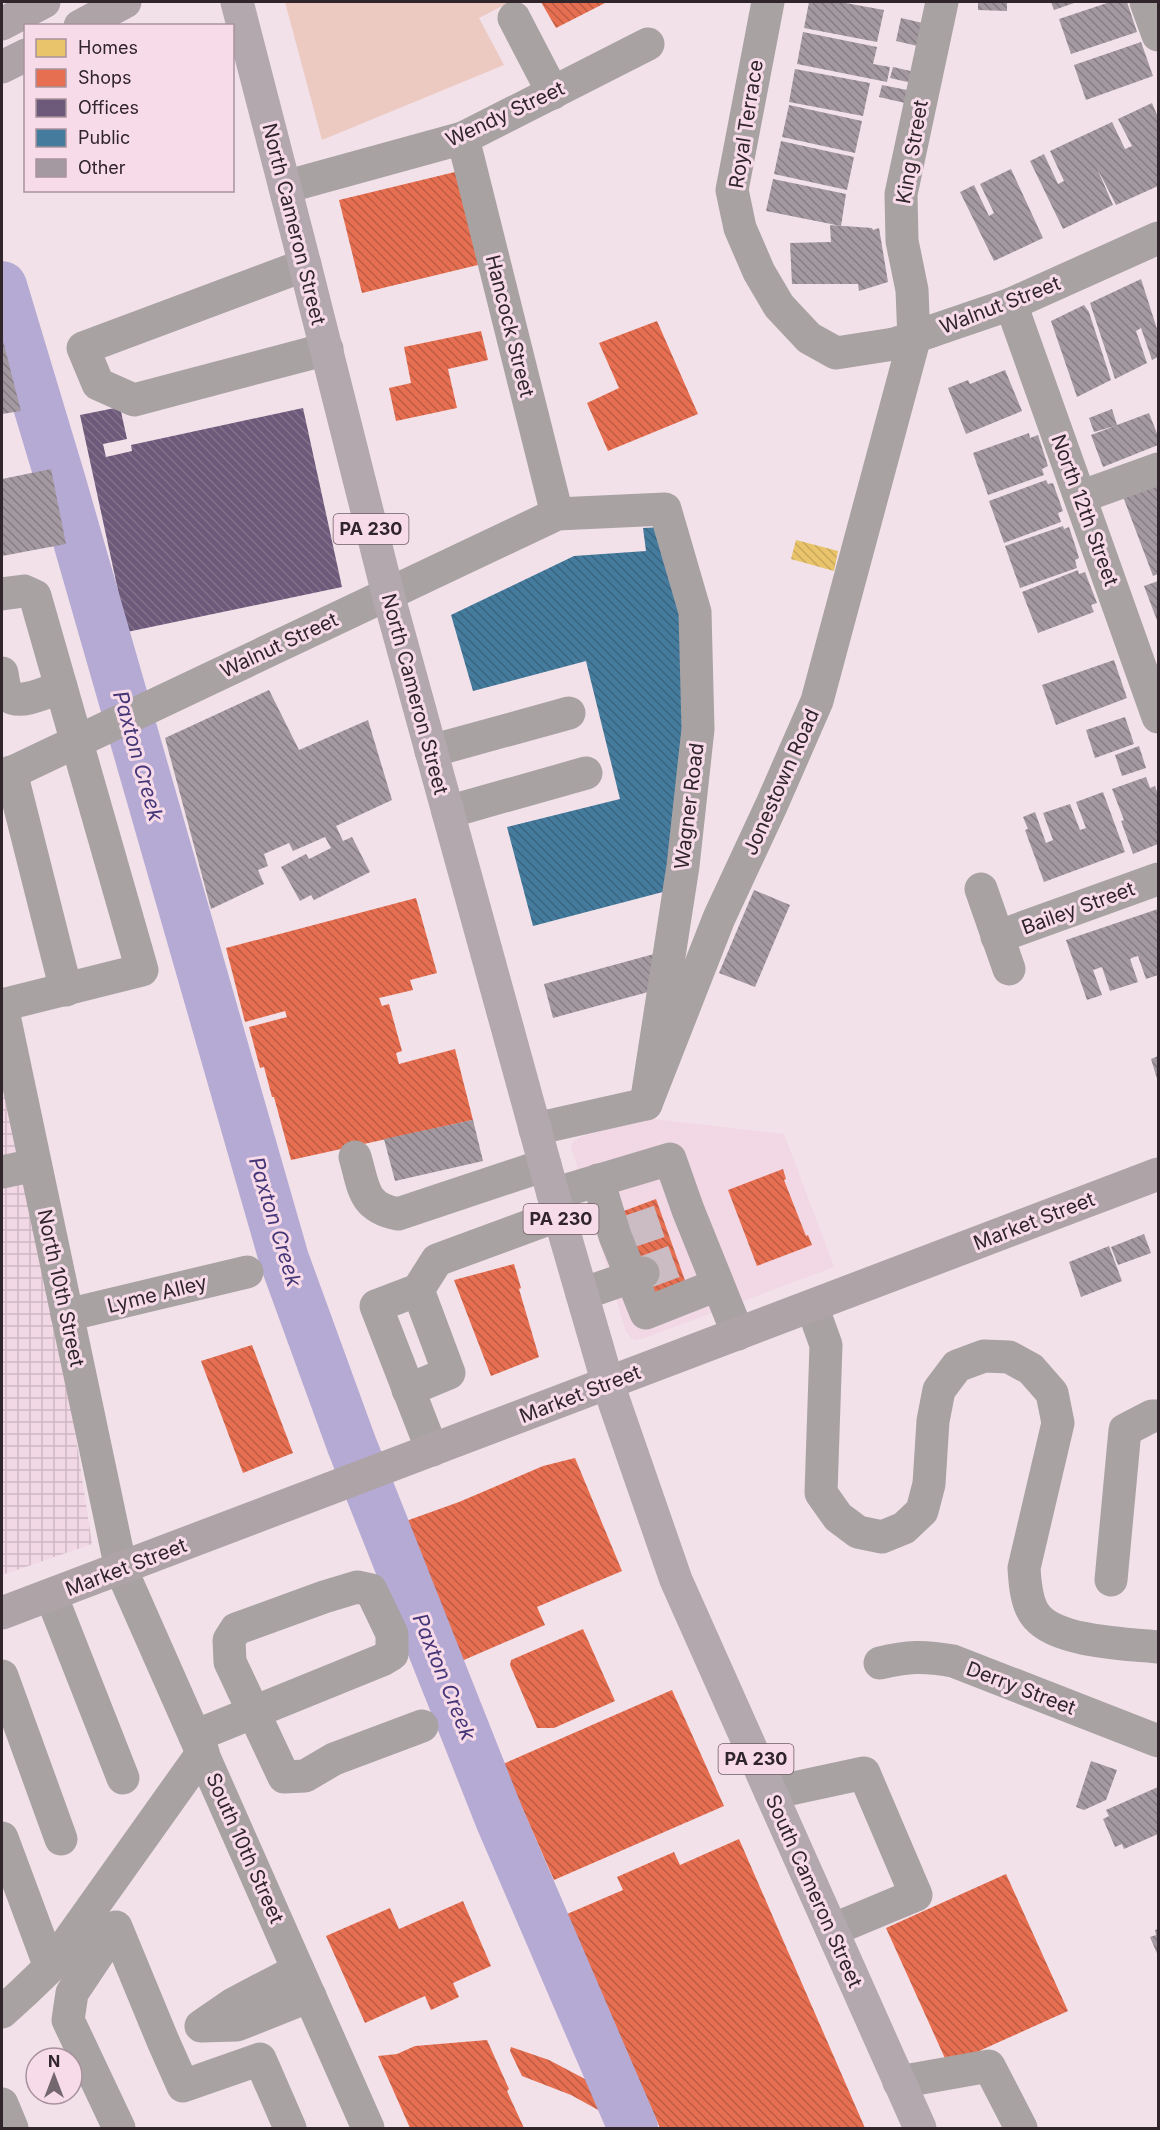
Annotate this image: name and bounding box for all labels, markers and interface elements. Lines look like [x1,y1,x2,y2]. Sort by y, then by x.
legend [24,24,234,192]
text: Homes [78,37,138,58]
street label: Royal Terrace [724,58,768,190]
text: Shops [78,67,132,88]
street label: Wendy Street [442,76,568,152]
text: Offices [78,97,139,118]
street label: King Street [891,98,933,206]
street label: North Cameron Street [257,121,331,328]
text: Public [78,127,130,148]
text: Other [78,157,126,178]
street label: Hancock Street [481,252,539,400]
street label: Walnut Street [936,271,1064,339]
street label: North 12th Street [1046,431,1124,590]
road number: PA 230 [334,514,409,544]
street label: North Cameron Street [377,591,453,798]
street label: Walnut Street [216,607,342,683]
water label: Paxton Creek [108,688,169,824]
street label: Jonestown Road [738,705,824,859]
street label: Wagner Road [669,741,709,871]
street label: Bailey Street [1018,876,1138,940]
water label: Paxton Creek [244,1154,307,1290]
street label: Market Street [970,1187,1098,1255]
road number: PA 230 [524,1204,598,1234]
street label: North 10th Street [33,1207,90,1369]
street label: Lyme Alley [105,1270,209,1318]
street label: Market Street [516,1360,644,1428]
street label: Market Street [62,1533,190,1601]
water label: Paxton Creek [408,1610,481,1744]
street label: Derry Street [963,1656,1079,1720]
road number: PA 230 [718,1744,794,1774]
street label: South 10th Street [201,1769,289,1927]
street label: South Cameron Street [761,1791,868,1992]
north arrow [24,2046,84,2106]
text: N [48,2051,60,2071]

